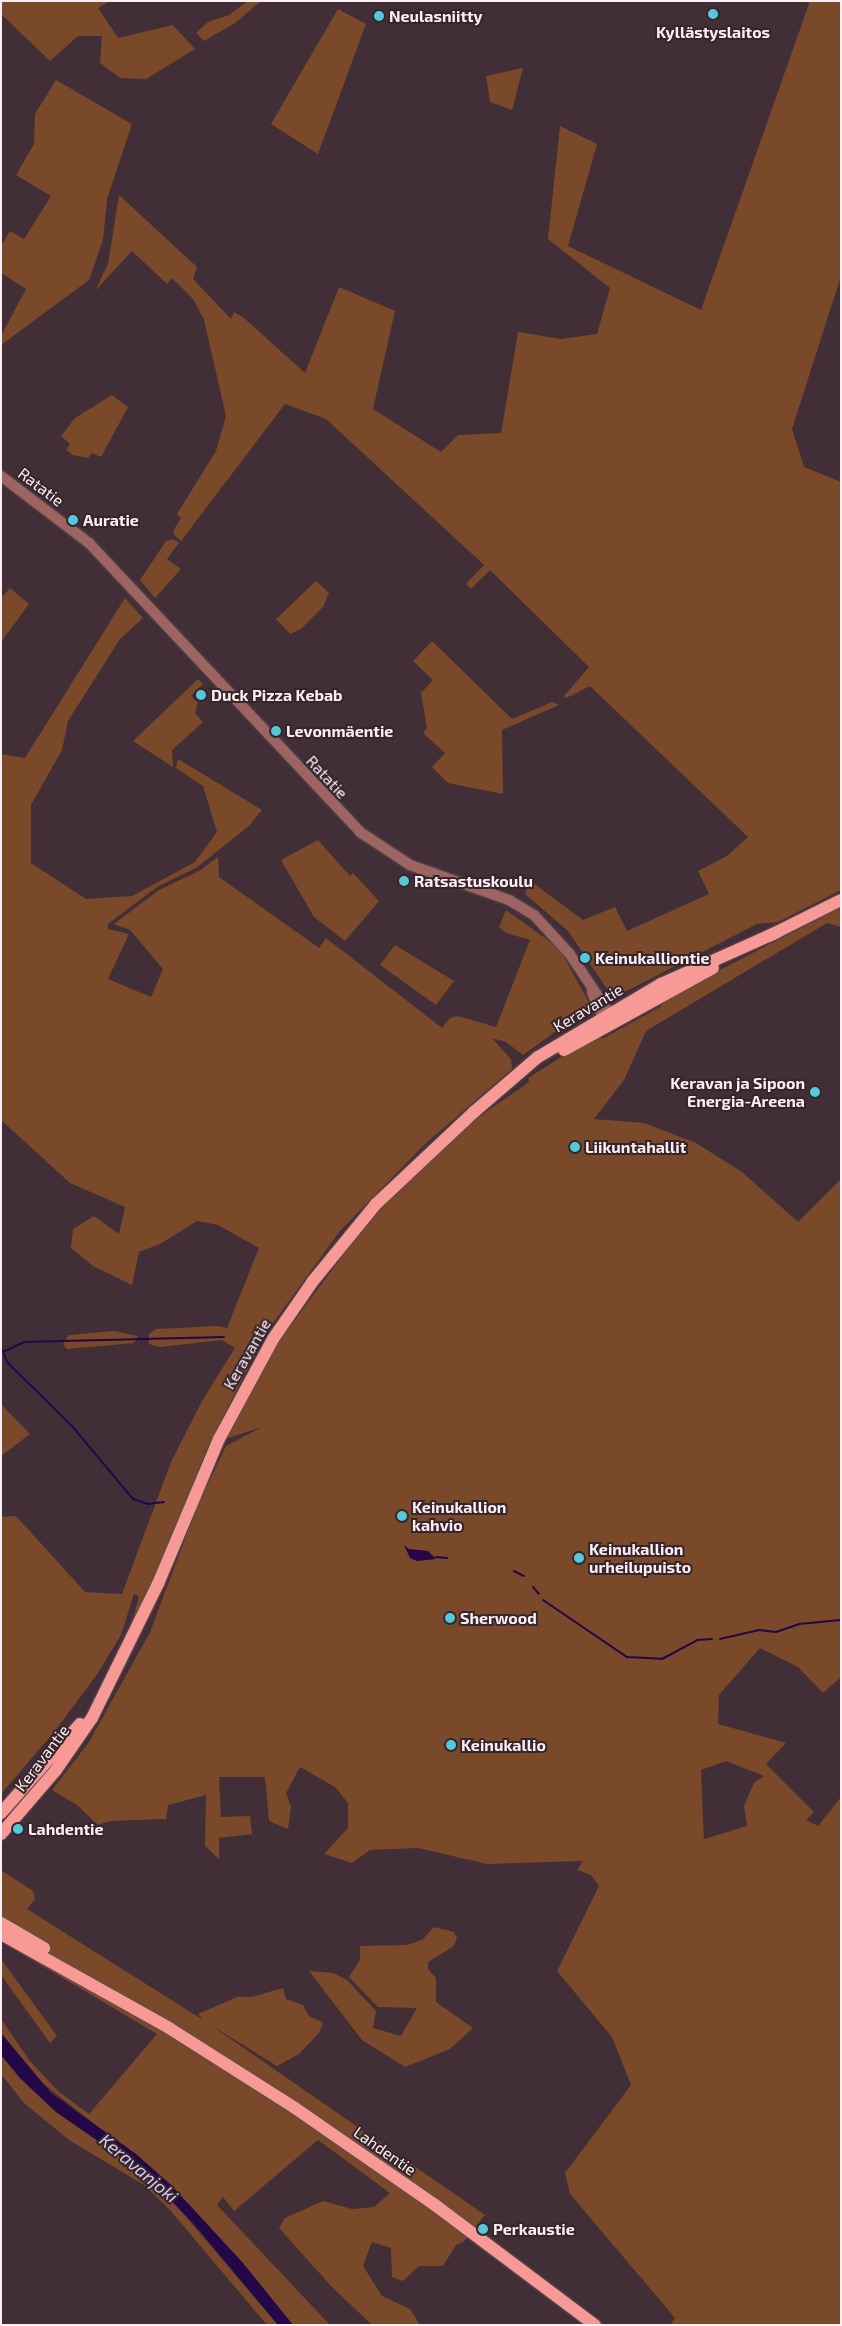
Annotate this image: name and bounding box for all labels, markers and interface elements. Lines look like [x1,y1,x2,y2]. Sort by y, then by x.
place label: Neulasniitty [389,6,483,26]
marker: Kyllästyslaitos [707,8,719,20]
marker: Neulasniitty [373,10,385,22]
place label: Kyllästyslaitos [656,22,770,42]
street label: Ratatie [14,464,68,510]
place label: Auratie [83,510,139,530]
marker: Auratie [67,514,79,526]
place label: Duck Pizza Kebab [211,685,343,705]
marker: Duck Pizza Kebab [195,689,207,701]
place label: Levonmäentie [286,721,393,741]
marker: Levonmäentie [270,725,282,737]
street label: Ratatie [302,751,352,803]
place label: Ratsastuskoulu [414,871,533,891]
marker: Ratsastuskoulu [398,875,410,887]
place label: Keinukalliontie [595,948,709,968]
marker: Keinukalliontie [579,952,591,964]
street label: Keravantie [550,980,626,1036]
place label: Keravan ja Sipoon Energia-Areena [670,1073,805,1111]
marker: Keravan ja Sipoon Energia-Areena [809,1086,821,1098]
place label: Liikuntahallit [585,1137,686,1157]
marker: Liikuntahallit [569,1141,581,1153]
street label: Keravantie [219,1315,275,1393]
place label: Keinukallion kahvio [412,1497,506,1535]
marker: Keinukallion kahvio [396,1510,408,1522]
place label: Keinukallion urheilupuisto [589,1539,691,1577]
marker: Keinukallion urheilupuisto [573,1552,585,1564]
place label: Sherwood [460,1608,537,1628]
marker: Sherwood [444,1612,456,1624]
street label: Keravantie [11,1721,73,1795]
place label: Keinukallio [461,1735,546,1755]
marker: Keinukallio [445,1739,457,1751]
place label: Lahdentie [28,1819,104,1839]
marker: Lahdentie [12,1823,24,1835]
street label: Lahdentie [350,2122,420,2180]
water label: Keravanjoki [95,2129,183,2207]
place label: Perkaustie [493,2219,575,2239]
marker: Perkaustie [477,2223,489,2235]

